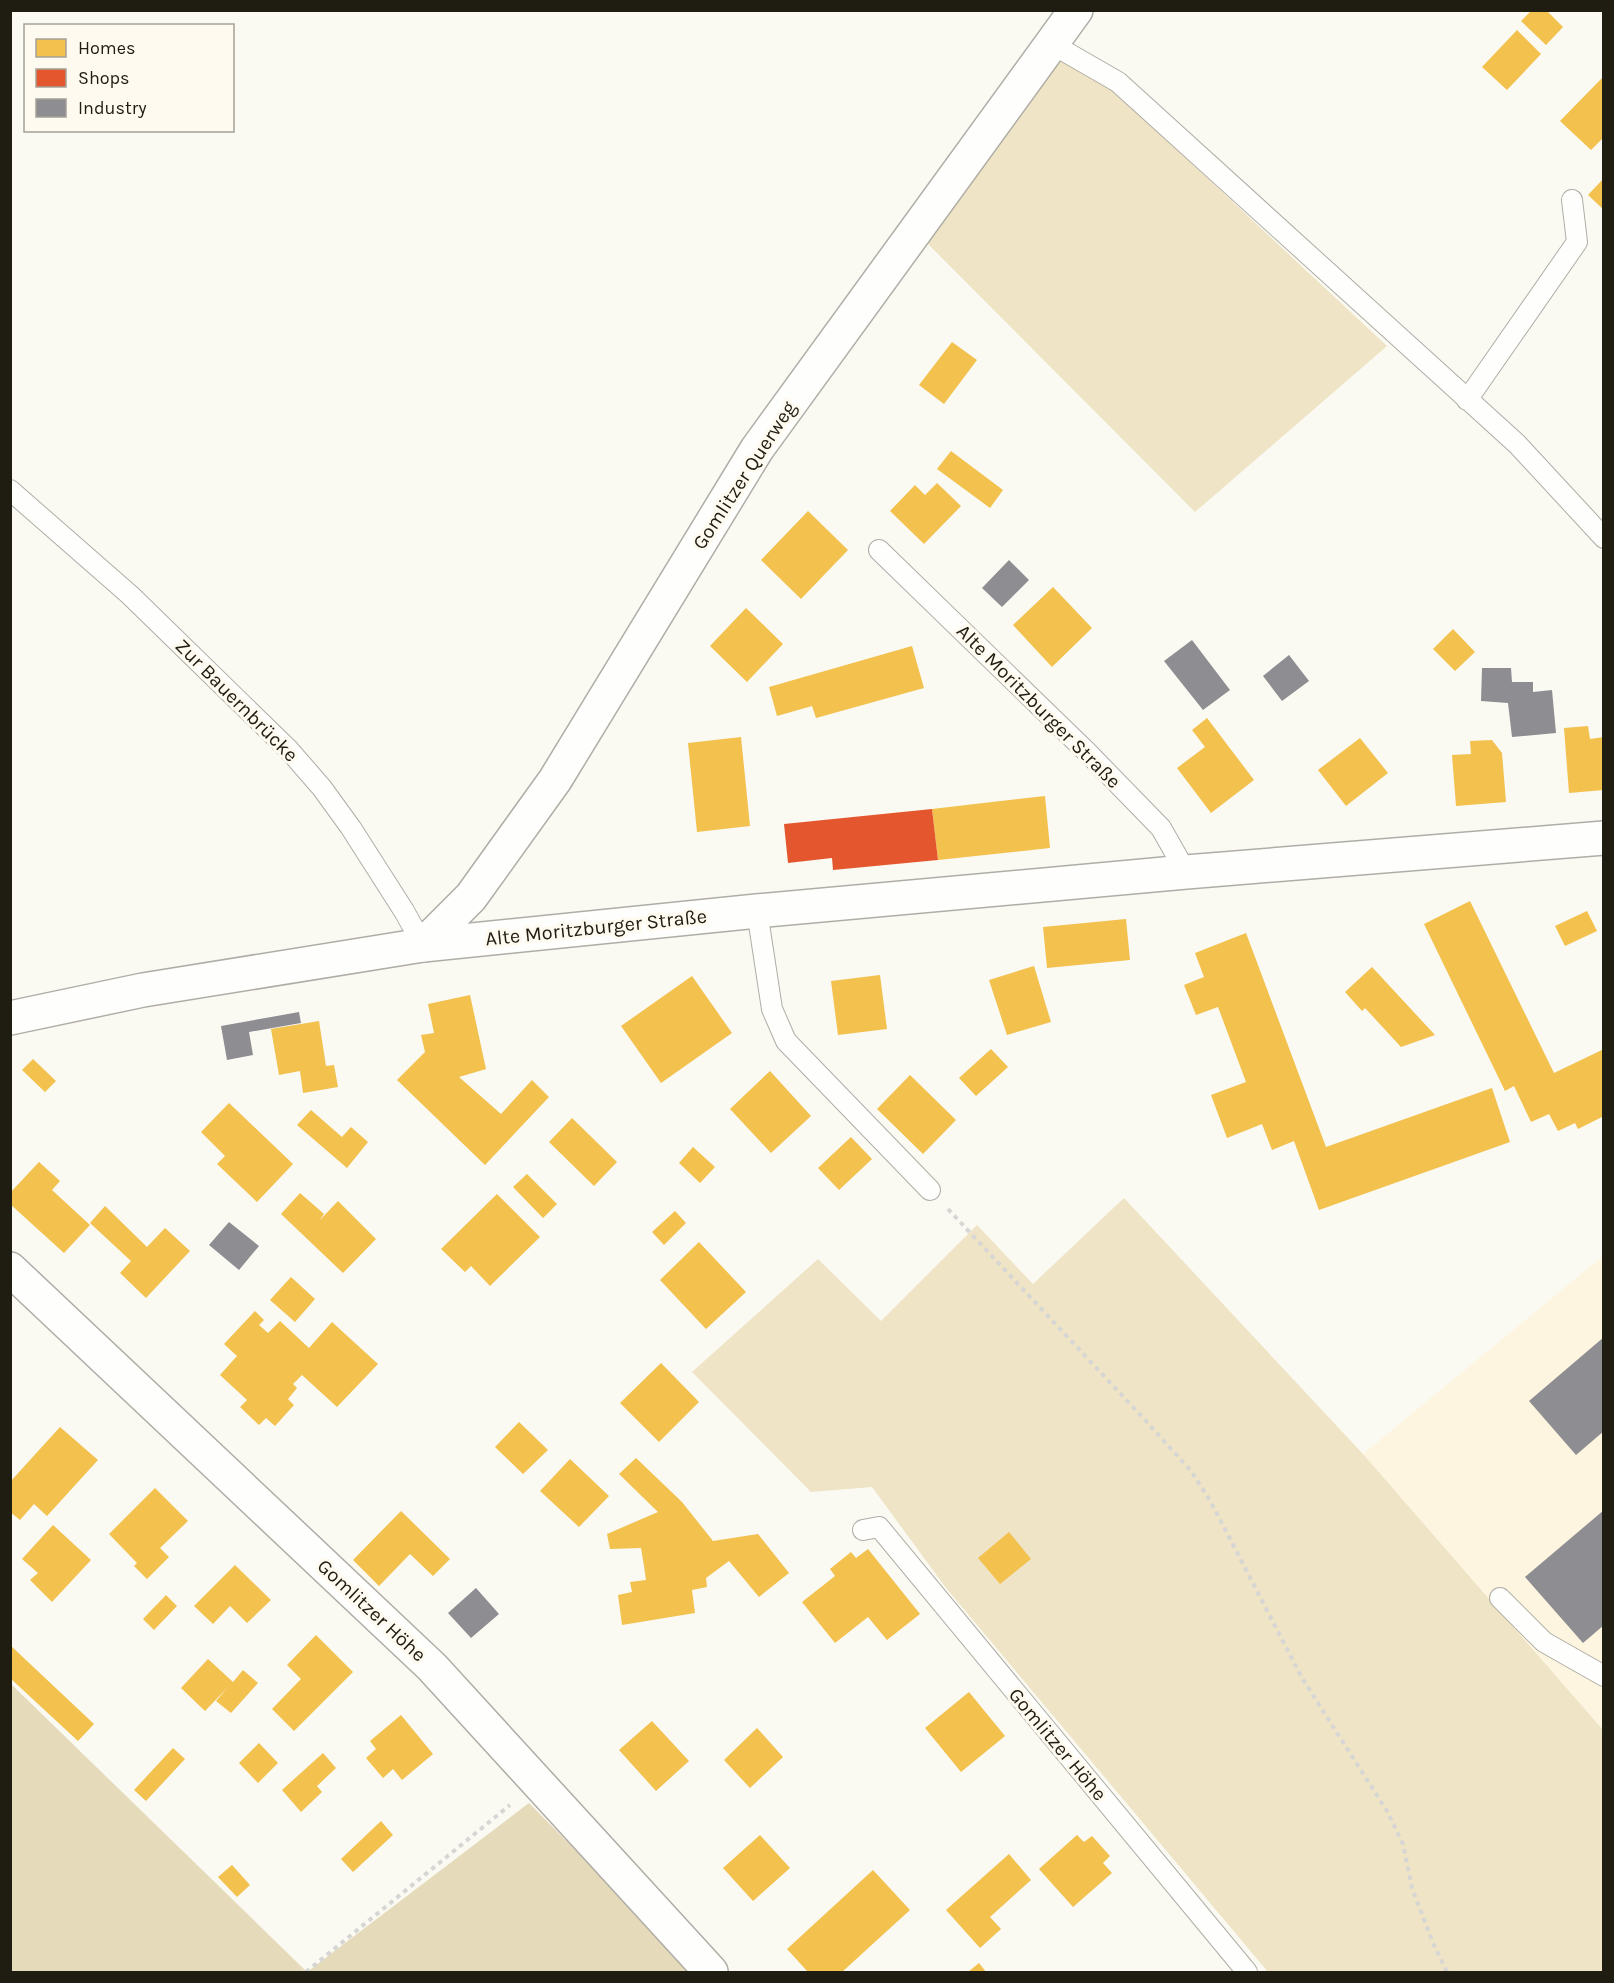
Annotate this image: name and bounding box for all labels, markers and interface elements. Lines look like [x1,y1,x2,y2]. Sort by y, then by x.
legend [24,24,234,132]
text: Homes [78,37,135,59]
text: Shops [78,67,130,89]
text: Industry [78,97,147,119]
street label: Gomlitzer Querweg [688,397,801,554]
street label: Alte Moritzburger Straße [952,620,1125,793]
street label: Zur Bauernbrücke [170,634,303,767]
street label: Alte Moritzburger Straße [484,904,708,951]
street label: Gomlitzer Höhe [313,1554,431,1667]
street label: Gomlitzer Höhe [1004,1683,1111,1805]

